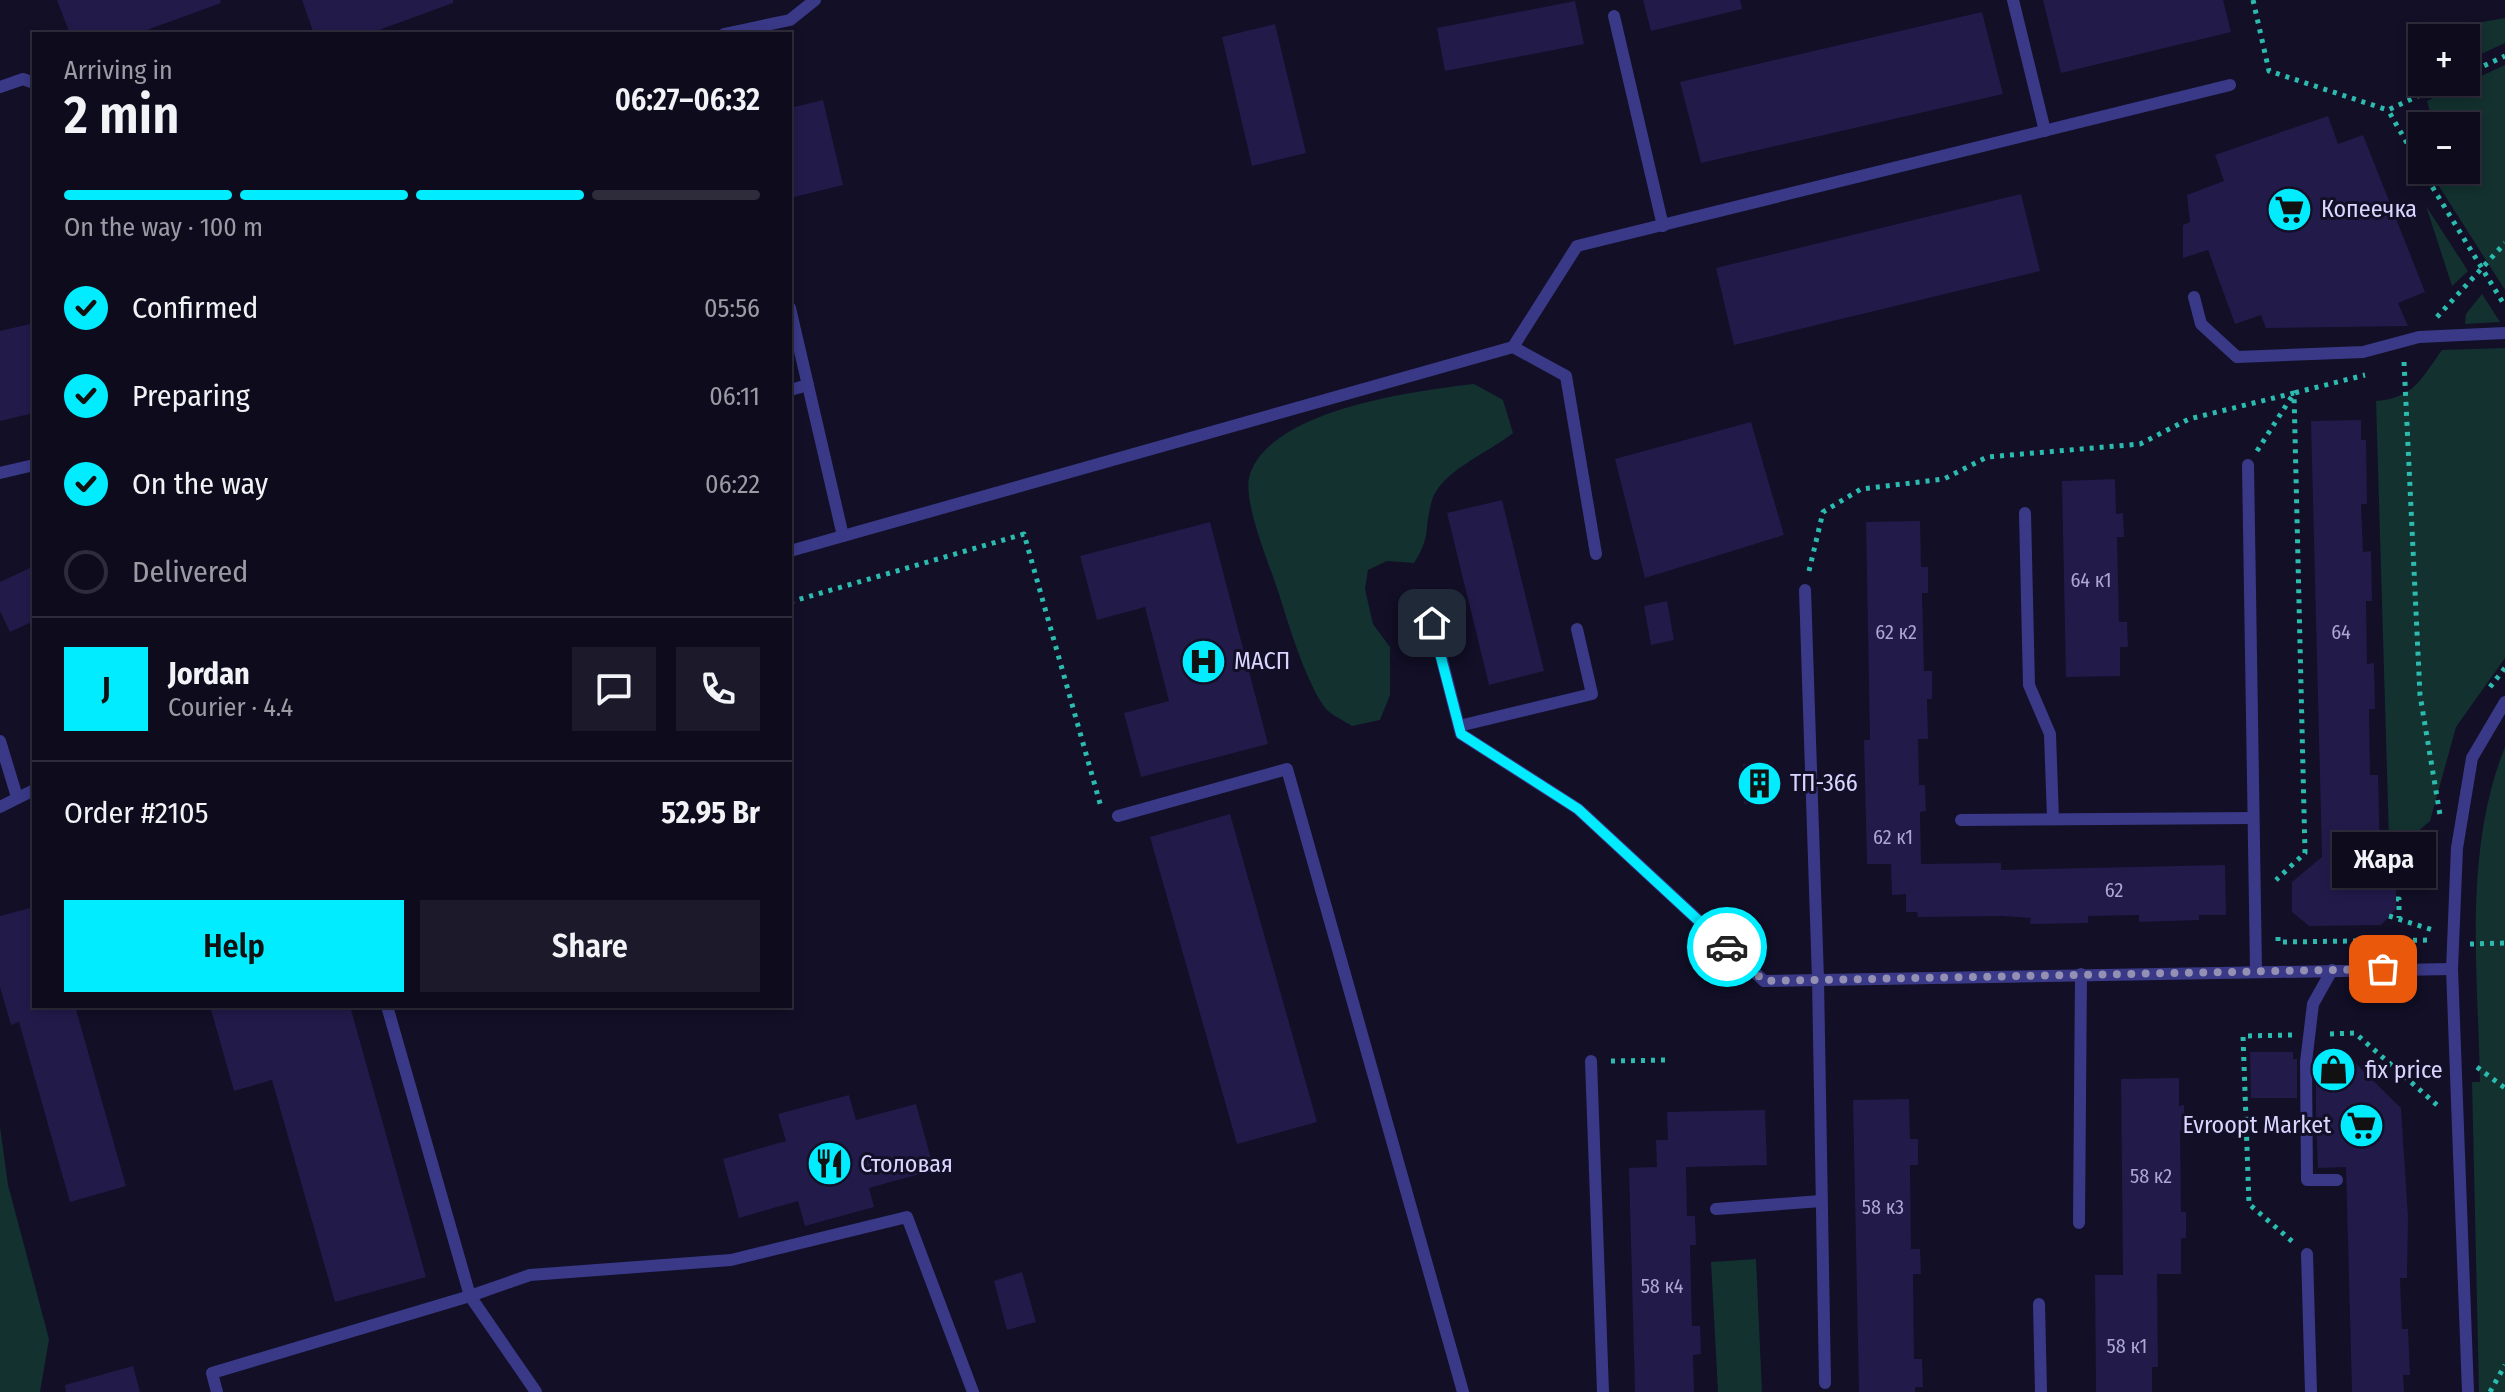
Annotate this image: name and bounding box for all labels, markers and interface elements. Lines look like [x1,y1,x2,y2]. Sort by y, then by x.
map controls [2408,24,2480,184]
button: + [2408,24,2480,96]
text: Arriving in [64,55,173,86]
text: 06:27–06:32 [615,82,760,118]
text: 2 min [64,84,180,147]
button: − [2408,112,2480,184]
supermarket icon: Копеечка [2266,185,2314,233]
place label: Копеечка [2321,195,2417,223]
text: On the way · 100 m [64,212,263,243]
icon: check [64,286,108,330]
text: Confirmed [132,290,258,326]
text: 05:56 [704,293,760,324]
icon: check [64,374,108,418]
text: Preparing [132,378,250,414]
text: 06:11 [709,381,760,412]
icon: check [64,462,108,506]
text: On the way [132,466,268,502]
text: 06:22 [705,469,760,500]
text: Delivered [132,554,248,590]
house number: 64 к1 [2070,568,2112,592]
pin [1398,589,1466,657]
icon: home [1410,601,1454,645]
house number: 62 к2 [1875,620,1917,644]
house number: 64 [2331,620,2351,644]
hospital icon: МАСП [1179,637,1227,685]
button: chat [572,647,656,731]
button: phone [676,647,760,731]
place label: МАСП [1234,647,1290,675]
text: Jordan [168,656,250,692]
text: J [102,671,110,707]
text: Courier · 4.4 [168,692,293,723]
building icon: ТП-366 [1735,759,1783,807]
place label: ТП-366 [1790,769,1858,797]
text: Order #2105 [64,795,208,831]
text: 52.95 Br [661,795,760,831]
house number: 62 к1 [1873,825,1913,849]
callout: Жара [2331,833,2435,889]
text: Жара [2354,844,2414,875]
house number: 62 [2105,878,2123,902]
button: Help [64,900,404,992]
button: Share [420,900,760,992]
courier [1687,907,1767,987]
icon: car [1705,925,1749,969]
pin [2349,935,2417,1003]
icon: bag [2361,947,2405,991]
shop icon: fix price [2310,1046,2358,1094]
place label: fix price [2365,1056,2443,1084]
supermarket icon: Evroopt Market [2338,1101,2386,1149]
place label: Evroopt Market [2182,1111,2331,1139]
restaurant icon: Столовая [805,1140,853,1188]
place label: Столовая [860,1150,953,1178]
house number: 58 к2 [2130,1164,2172,1188]
house number: 58 к3 [1862,1195,1904,1219]
house number: 58 к4 [1641,1274,1684,1298]
house number: 58 к1 [2107,1334,2147,1358]

